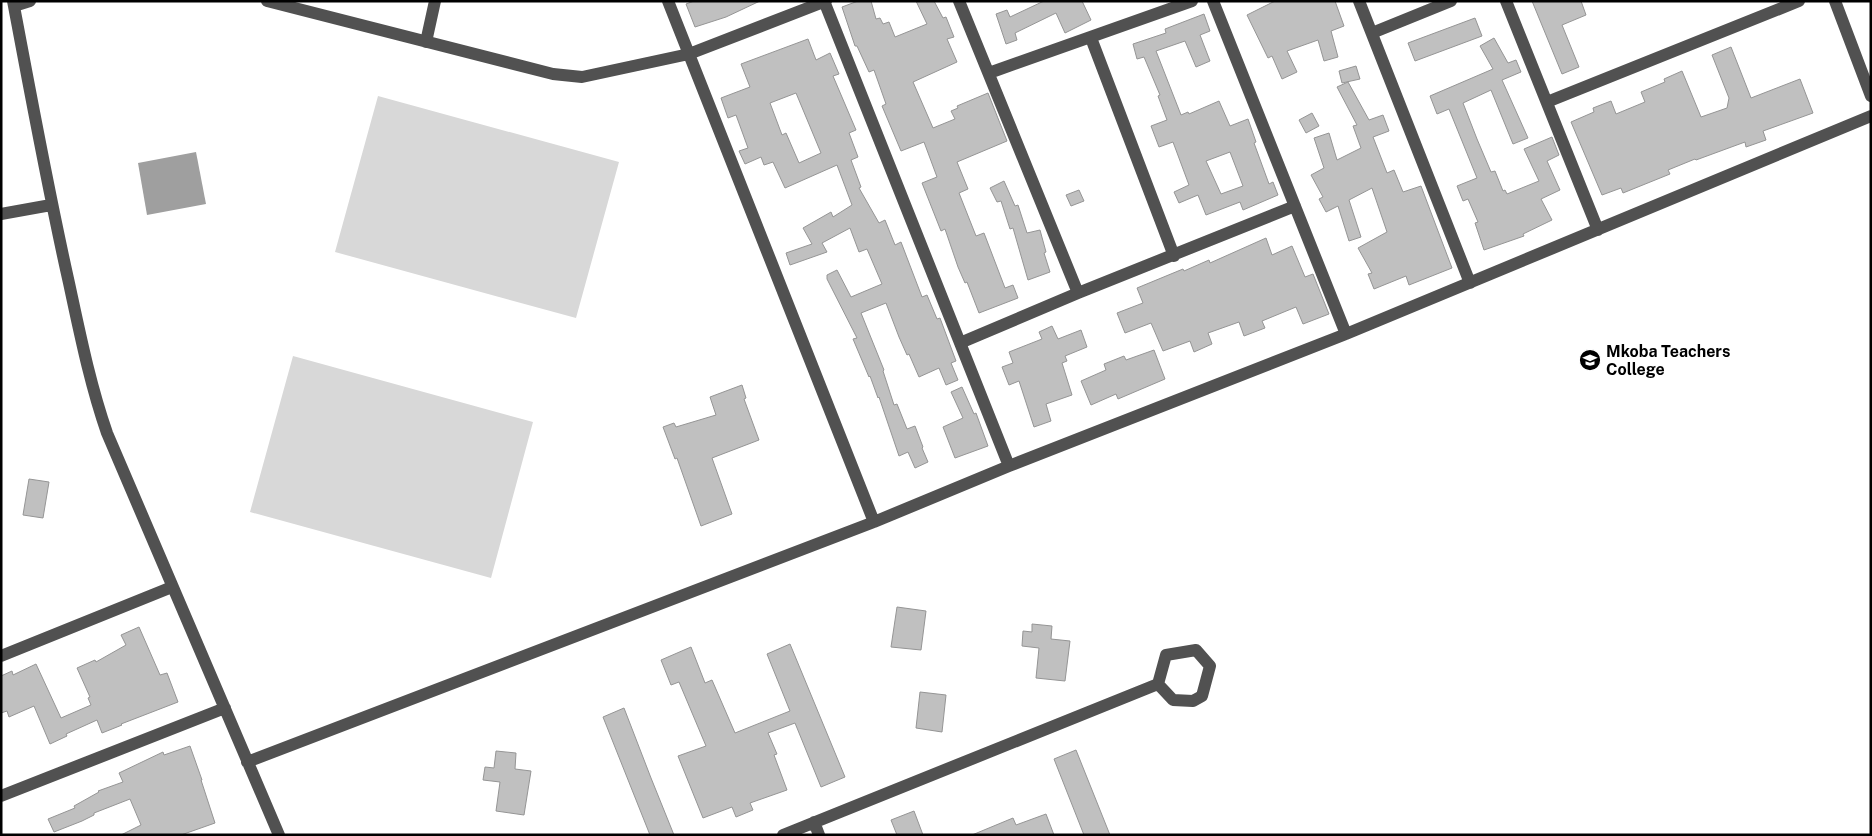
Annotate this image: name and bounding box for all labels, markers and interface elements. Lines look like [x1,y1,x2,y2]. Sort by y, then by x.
place label: Mkoba Teachers College [1606,342,1730,379]
school or university icon: Mkoba Teachers College [1578,348,1602,372]

